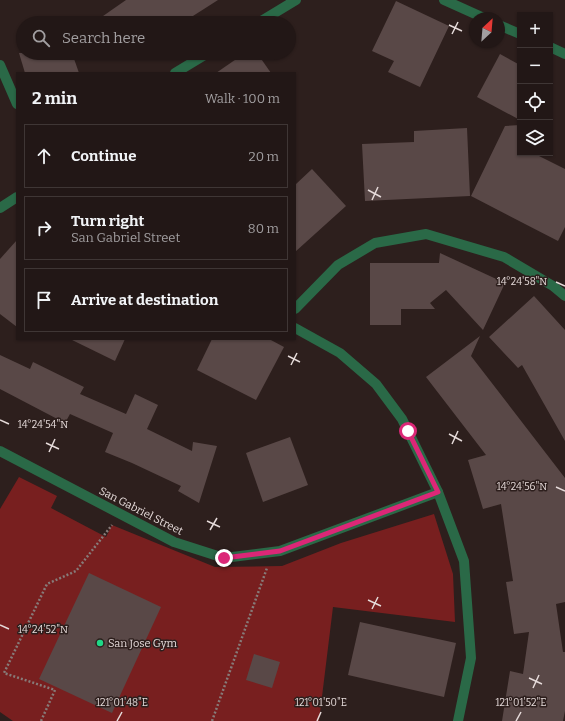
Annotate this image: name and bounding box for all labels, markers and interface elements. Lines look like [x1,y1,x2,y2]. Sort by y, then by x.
north arrow [469,12,505,48]
map controls [517,12,553,156]
button: + [517,12,553,48]
search box [16,16,296,60]
icon: search [30,27,52,49]
text: Search here [62,29,145,47]
button: − [517,48,553,84]
button: locate [517,84,553,120]
text: 2 min [32,88,77,109]
text: Walk · 100 m [205,91,280,106]
button: layers [517,120,553,156]
icon: ahead [33,145,55,167]
text: Continue [71,147,137,165]
text: 20 m [249,149,279,164]
text: Turn right [71,212,144,230]
icon: right [33,217,55,239]
text: 80 m [248,221,279,236]
text: San Gabriel Street [71,230,180,245]
text: 14°24'58"N [497,276,547,288]
icon: arrive [33,289,55,311]
text: Arrive at destination [71,291,218,309]
text: 14°24'54"N [18,419,68,431]
route start [399,422,417,440]
text: 14°24'56"N [497,481,547,493]
street label: San Gabriel Street [97,484,185,538]
route end [215,549,233,567]
text: 14°24'52"N [18,624,68,636]
place label: San Jose Gym [108,637,177,650]
marker: San Jose Gym [95,638,105,648]
text: 121°01'48"E [96,697,148,709]
text: 121°01'50"E [295,697,347,709]
text: 121°01'52"E [496,697,546,709]

